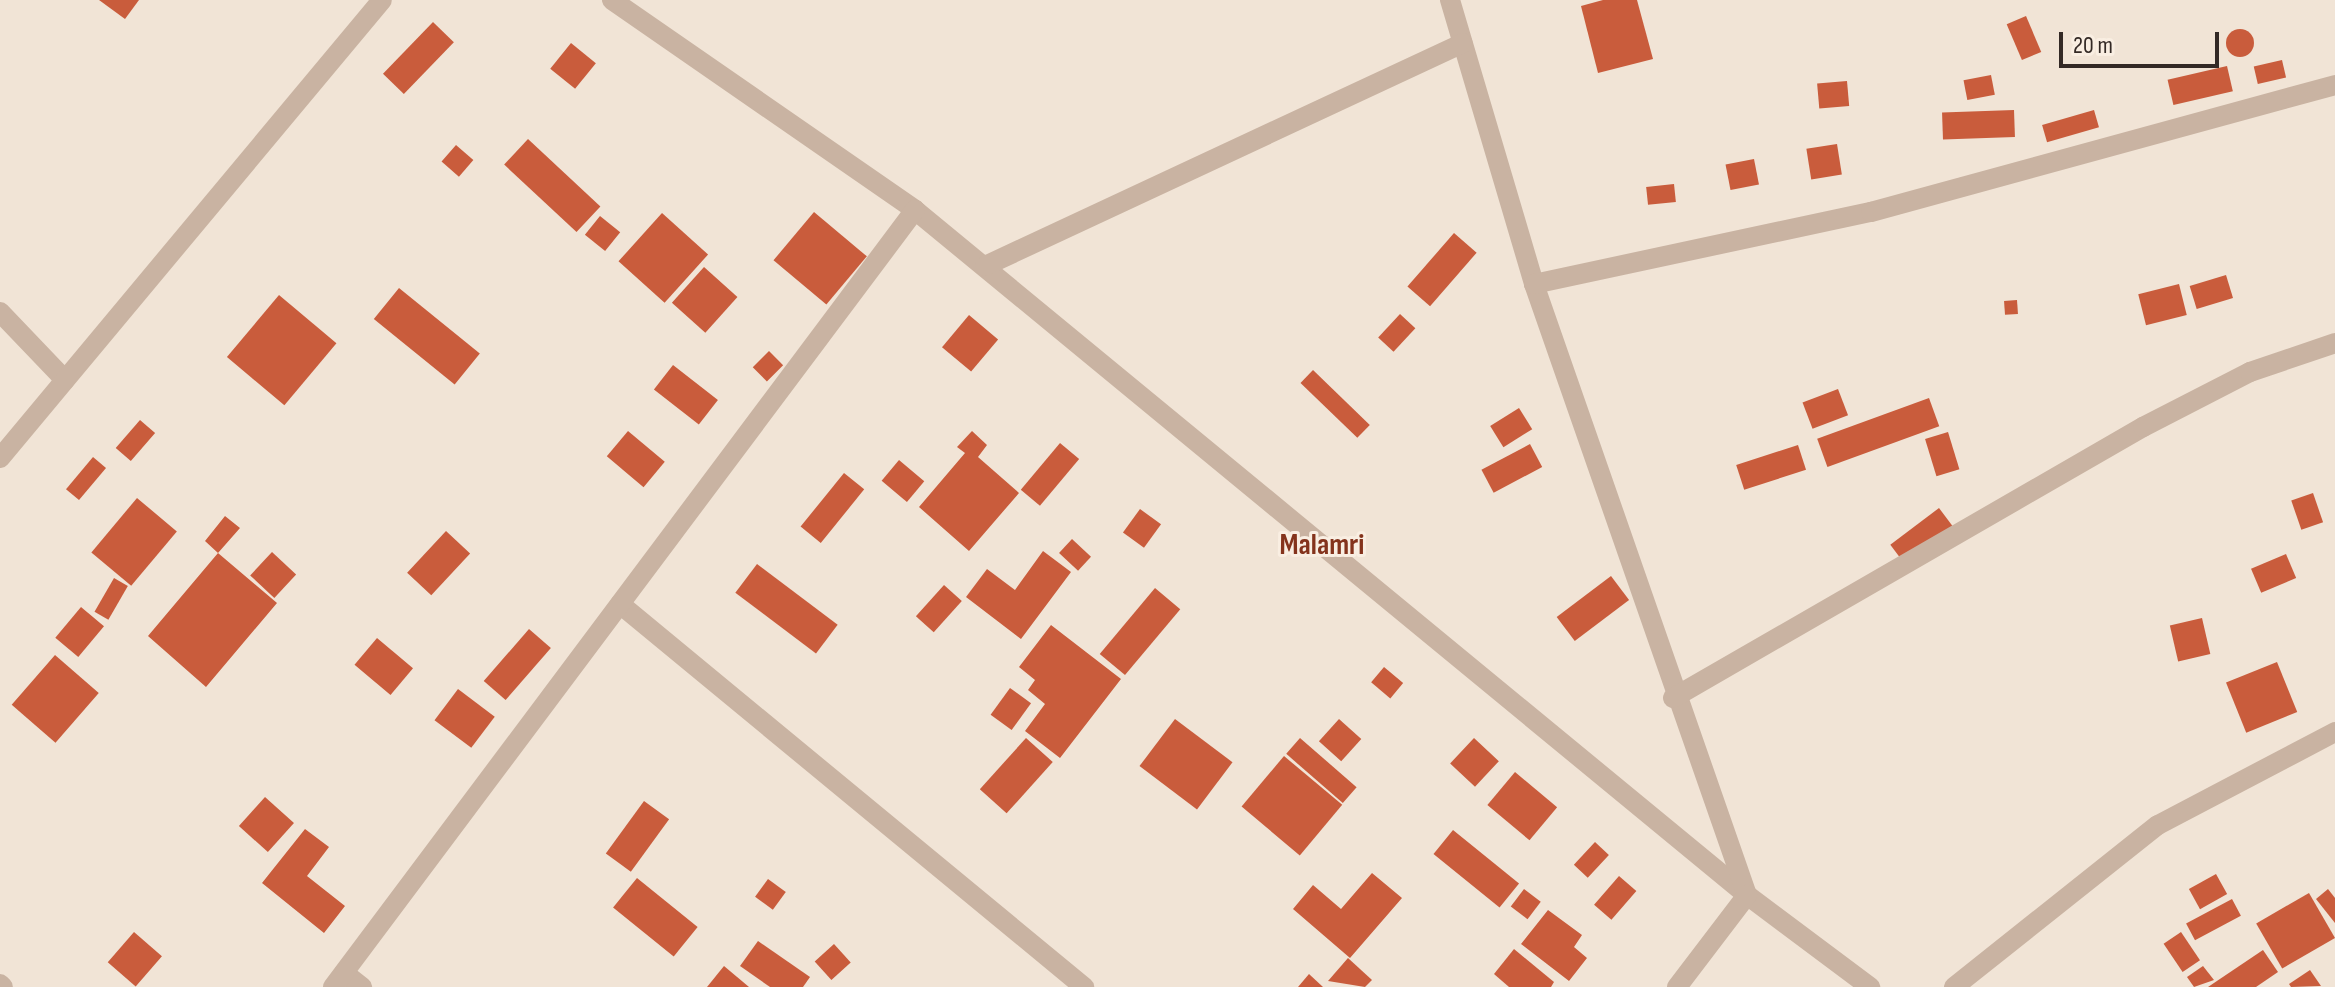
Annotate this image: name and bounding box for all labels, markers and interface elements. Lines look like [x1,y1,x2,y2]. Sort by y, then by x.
scale bar [2063,16,2223,66]
text: 20 m [2073,31,2113,60]
district label: Malamri [1280,527,1364,563]

